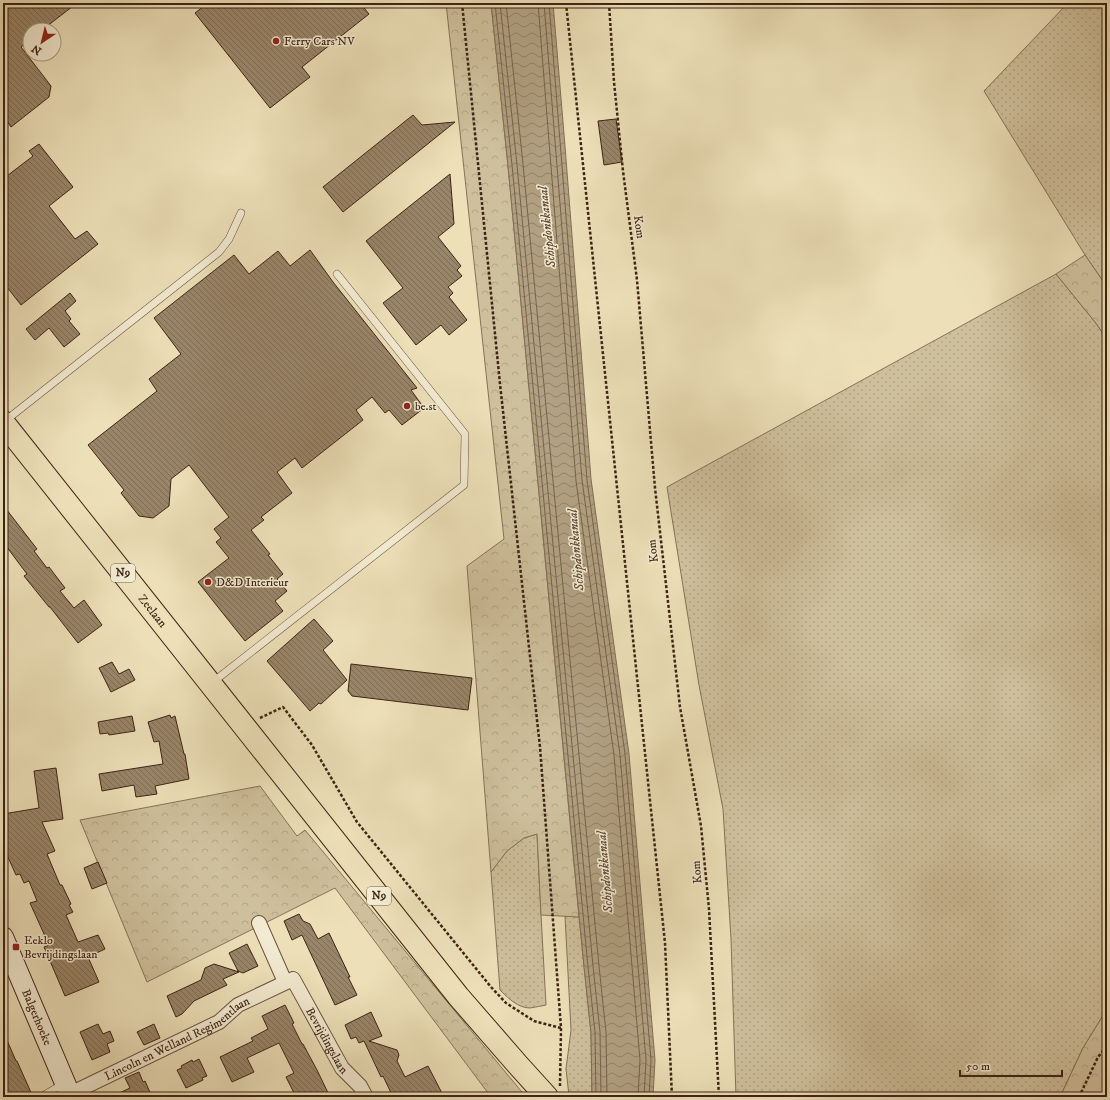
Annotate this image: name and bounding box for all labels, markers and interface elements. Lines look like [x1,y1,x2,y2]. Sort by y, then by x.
north arrow [22,22,62,62]
place label: Ferry Cars NV [284,34,355,49]
marker: Ferry Cars NV [271,36,281,46]
text: N [29,41,45,58]
water label: Schipdonkkanaal [535,184,559,270]
street label: Kom [630,214,648,240]
place label: be.st [415,399,436,414]
marker: be.st [402,401,412,411]
water label: Schipdonkkanaal [564,507,588,593]
street label: Kom [644,539,662,563]
road number: N9 [111,564,135,582]
place label: D&D Interieur [216,575,289,590]
marker: D&D Interieur [203,577,213,587]
street label: Zeelaan [135,591,171,631]
water label: Schipdonkkanaal [593,829,617,915]
street label: Kom [689,860,705,884]
road number: N9 [367,887,391,905]
place label: Eeklo Bevrijdingslaan [24,933,98,962]
marker: Eeklo Bevrijdingslaan [11,942,21,952]
street label: Balgerhoeke [18,987,56,1047]
street label: Lincoln en Welland Regimentlaan [102,993,253,1084]
street label: Bevrijdingslaan [303,1005,352,1078]
scale bar [960,1052,1062,1078]
text: 50 m [966,1059,990,1074]

